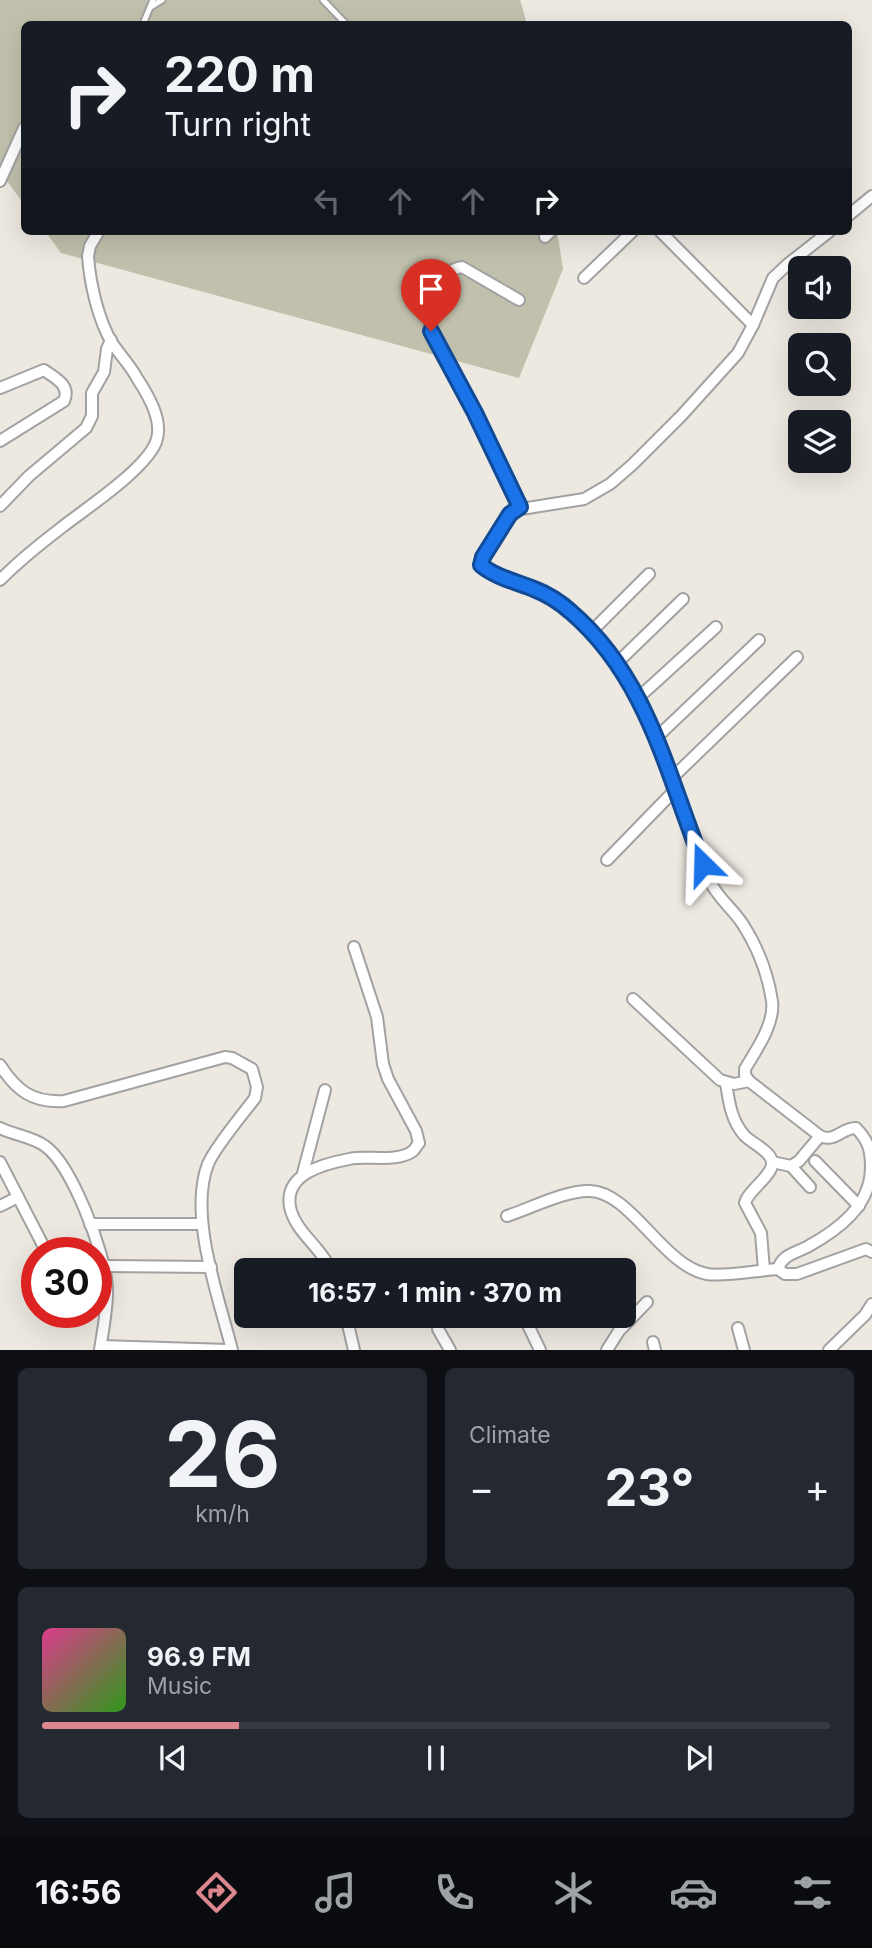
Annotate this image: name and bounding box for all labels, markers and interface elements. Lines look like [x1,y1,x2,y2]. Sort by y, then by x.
text: 220 m [164,45,315,104]
icon: right [49,49,140,140]
text: Turn right [164,105,311,144]
icon: left [308,182,346,220]
icon: ahead [381,182,419,220]
icon: ahead [454,182,492,220]
icon: right [527,182,565,220]
map controls [788,256,851,473]
button: sound [788,256,851,319]
pin [401,259,461,331]
icon: arrive [412,270,450,308]
button: search [788,333,851,396]
button: layers [788,410,851,473]
position arrow [666,827,740,901]
speed limit sign: 30 [21,1237,112,1328]
text: 16:57 · 1 min · 370 m [308,1277,562,1308]
text: 26 [164,1399,281,1509]
text: Climate [469,1421,551,1449]
text: 23° [605,1456,694,1519]
text: − [469,1465,494,1511]
text: + [805,1465,830,1511]
text: km/h [195,1500,250,1528]
text: 96.9 FM [147,1641,251,1672]
text: Music [147,1672,212,1700]
icon: previous [154,1739,192,1777]
icon: pause [417,1739,455,1777]
icon: next [680,1739,718,1777]
icon: directions [192,1868,241,1917]
icon: music [311,1868,360,1917]
icon: phone [430,1868,479,1917]
icon: climate [549,1868,598,1917]
icon: car [669,1868,718,1917]
icon: filters [788,1868,837,1917]
text: 16:56 [35,1873,122,1912]

